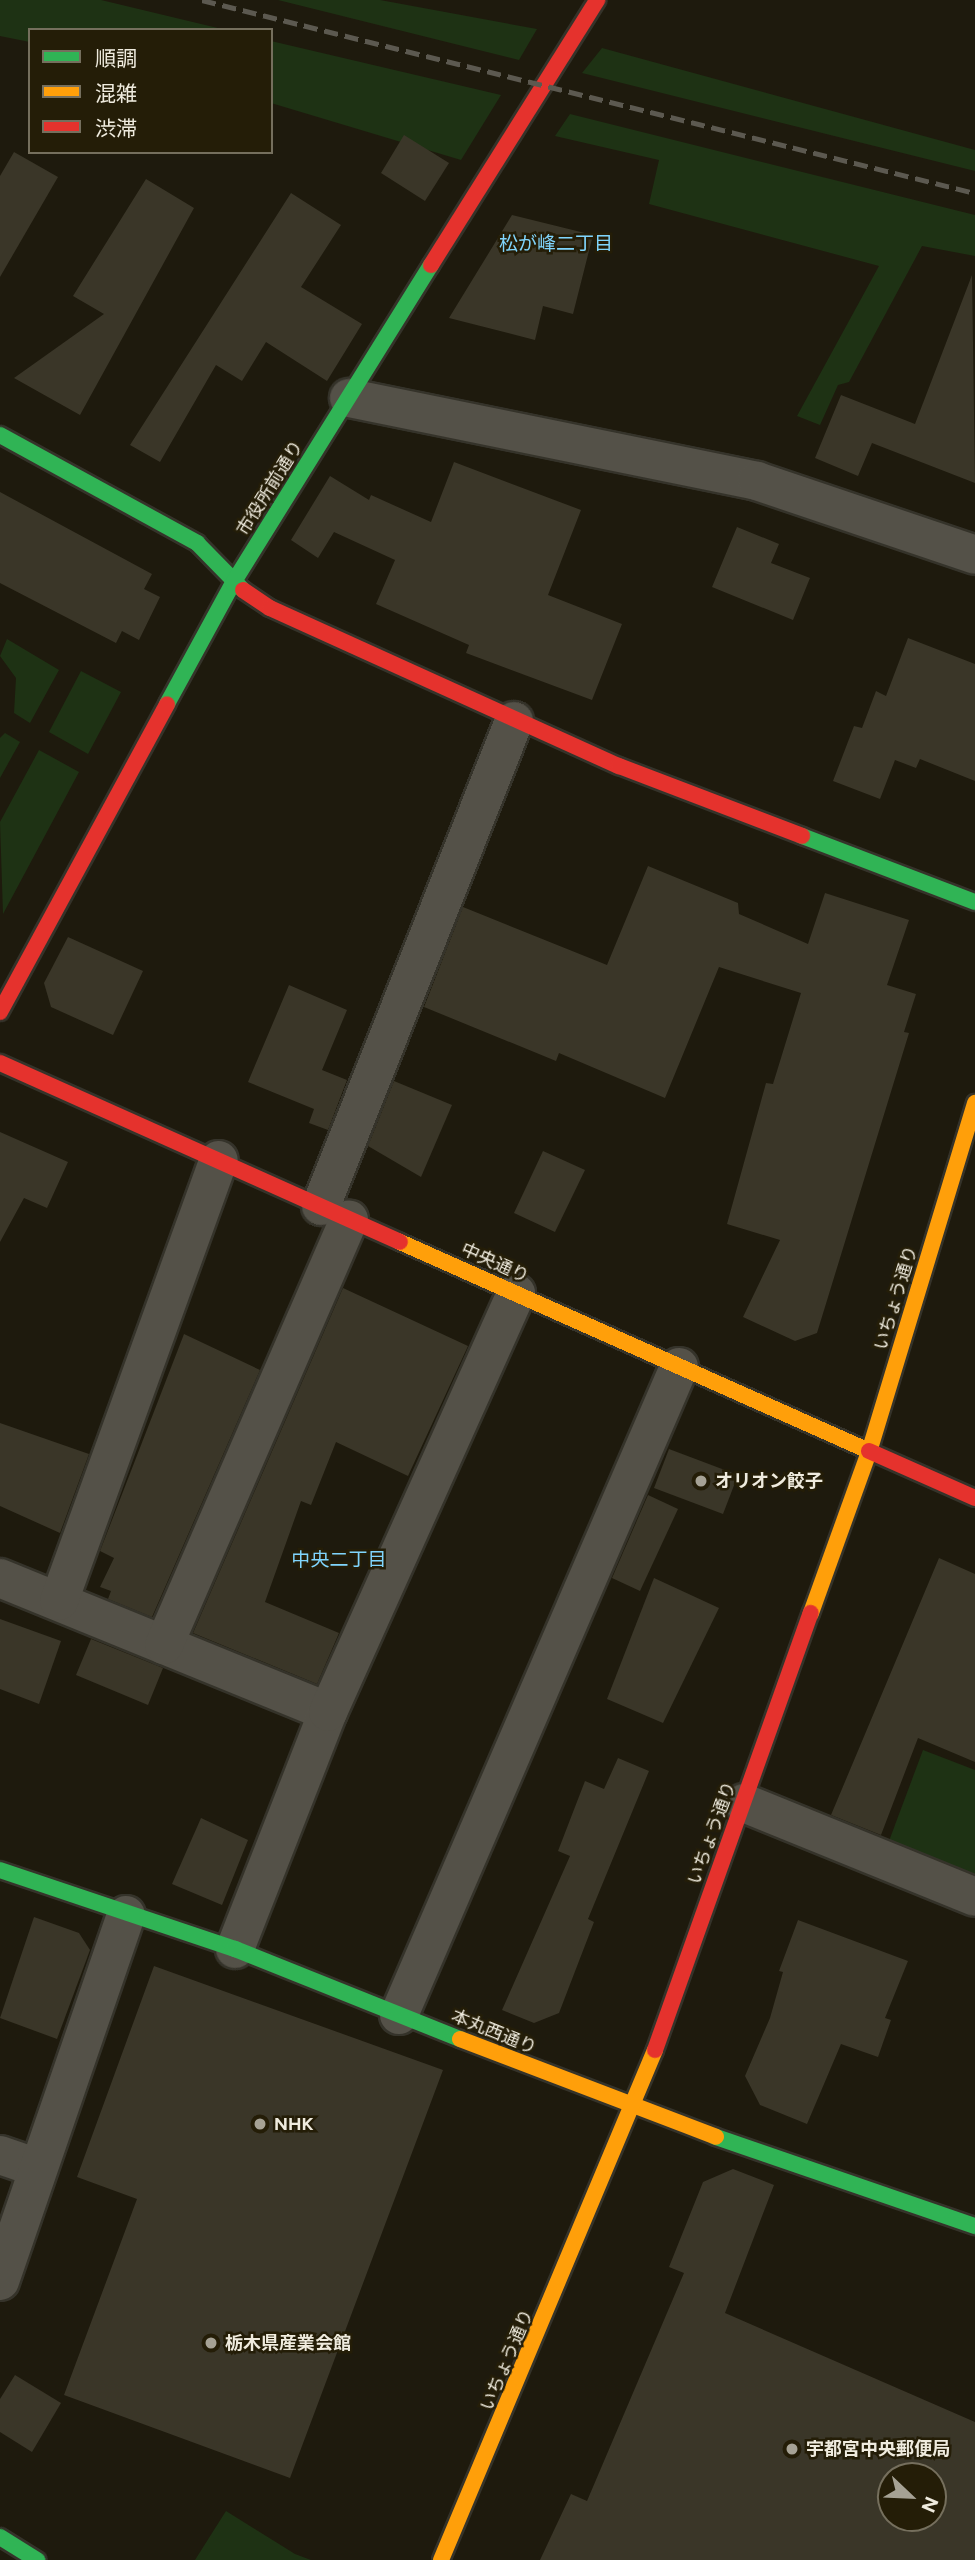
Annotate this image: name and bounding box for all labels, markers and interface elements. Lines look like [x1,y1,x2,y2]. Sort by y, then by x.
legend [28,28,273,154]
text: 順調 [95,46,137,71]
text: 混雑 [95,81,137,106]
text: 渋滞 [95,116,137,141]
district label: 松が峰二丁目 [499,233,613,255]
street label: 市役所前通り [232,436,308,540]
street label: 中央通り [458,1238,532,1288]
street label: いちょう通り [870,1243,922,1353]
place label: オリオン餃子 [715,1470,823,1492]
marker: オリオン餃子 [693,1473,709,1489]
district label: 中央二丁目 [292,1549,386,1571]
street label: いちょう通り [683,1779,741,1887]
street label: 本丸西通り [448,2005,540,2059]
place label: NHK [274,2113,313,2135]
marker: NHK [252,2116,268,2132]
street label: いちょう通り [476,2306,538,2414]
place label: 栃木県産業会館 [225,2332,351,2354]
marker: 栃木県産業会館 [203,2335,219,2351]
place label: 宇都宮中央郵便局 [806,2438,950,2460]
marker: 宇都宮中央郵便局 [784,2441,800,2457]
north arrow [877,2462,947,2532]
text: N [916,2493,943,2516]

